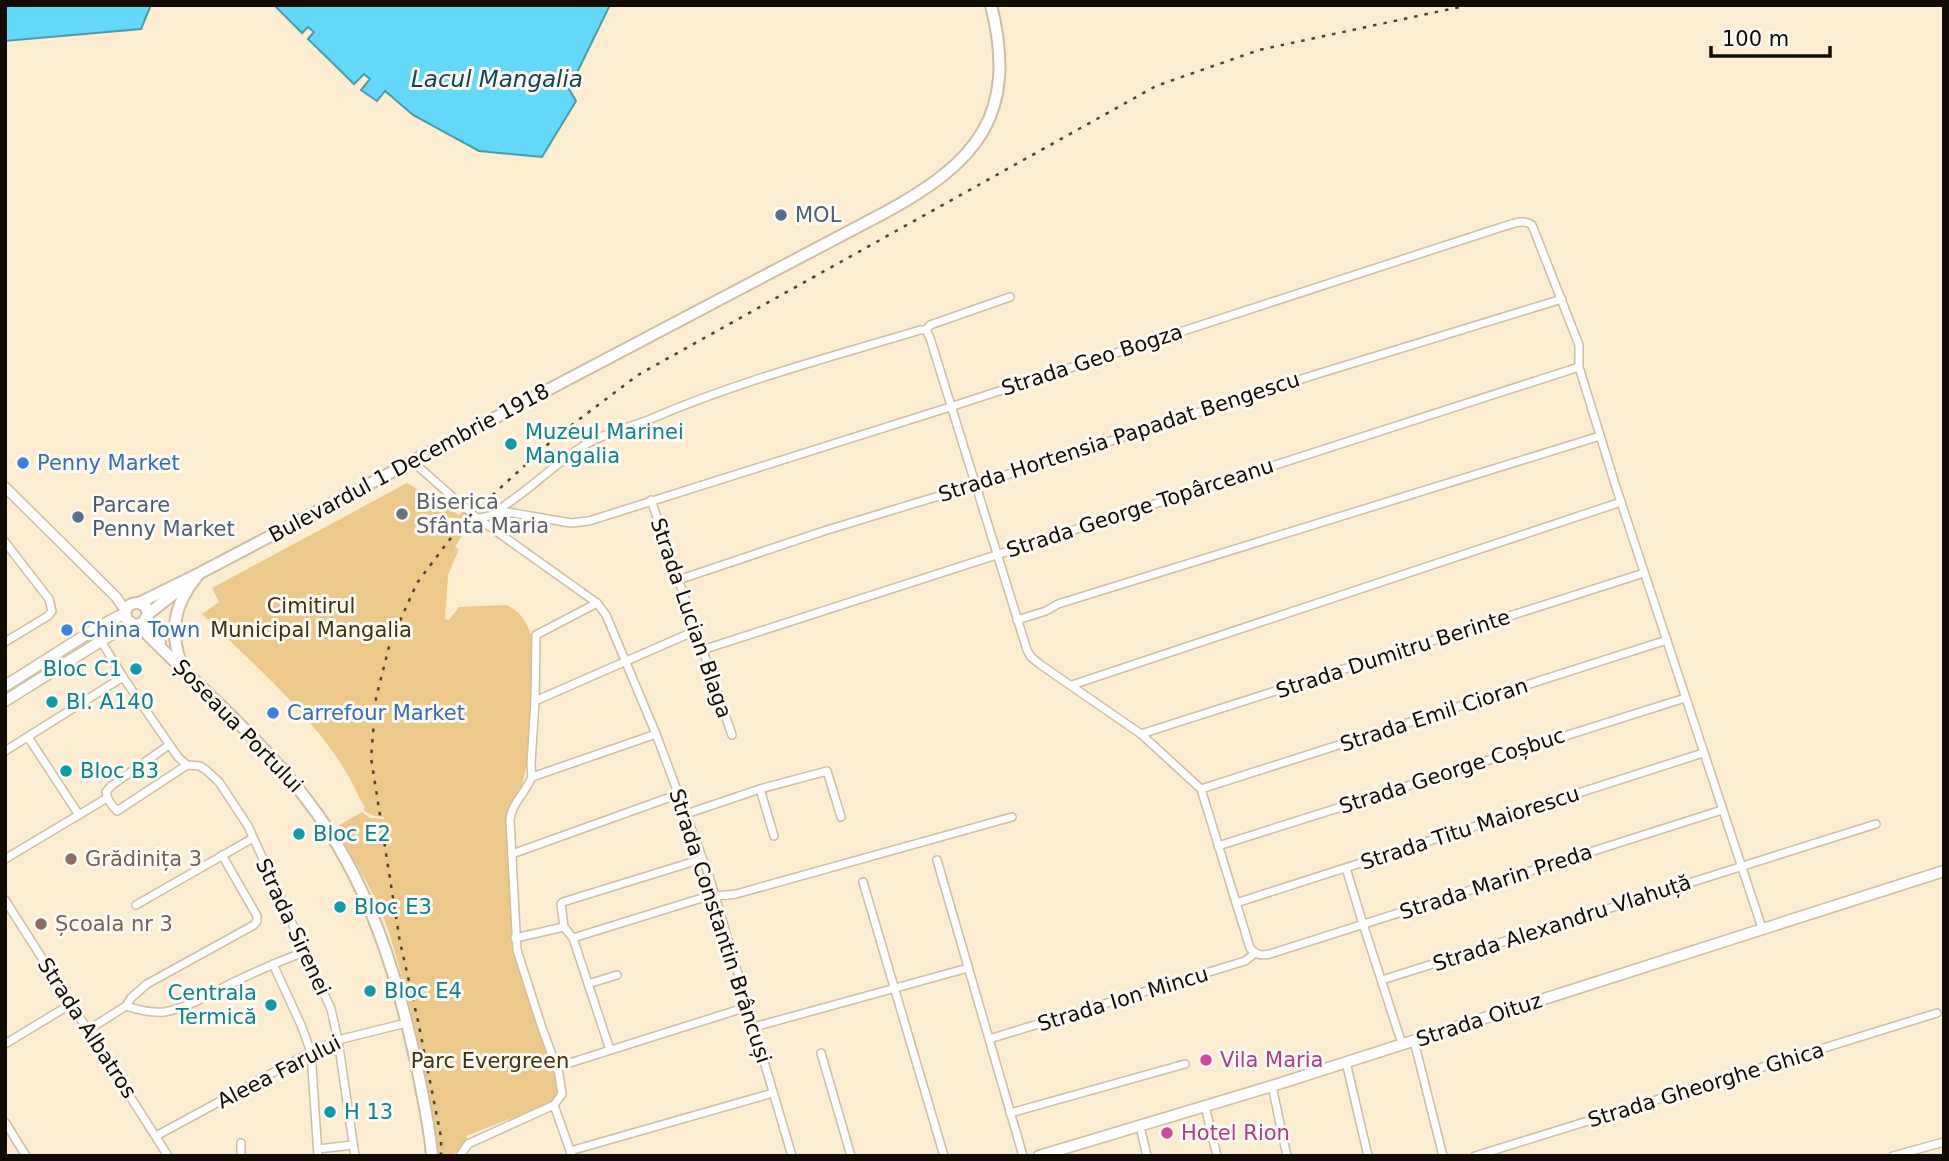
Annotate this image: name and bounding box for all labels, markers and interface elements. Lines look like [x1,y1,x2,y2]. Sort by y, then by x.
scale bar [1711,14,1830,58]
text: 100 m [1722,27,1789,51]
water label: Lacul Mangalia [411,66,583,92]
place label: MOL [795,203,842,227]
marker: MOL [773,207,789,223]
street label: Strada Geo Bogza [998,319,1186,401]
street label: Strada Hortensia Papadat Bengescu [935,367,1303,507]
street label: Bulevardul 1 Decembrie 1918 [265,379,553,547]
place label: Muzeul Marinei Mangalia [525,420,684,468]
marker: Muzeul Marinei Mangalia [503,436,519,452]
place label: Penny Market [37,451,180,475]
street label: Strada George Topârceanu [1003,453,1277,563]
marker: Penny Market [15,455,31,471]
place label: Biserica Sfânta Maria [416,490,549,538]
place label: Parcare Penny Market [92,493,235,541]
marker: Biserica Sfânta Maria [394,506,410,522]
marker: Parcare Penny Market [70,509,86,525]
street label: Strada Lucian Blaga [645,515,737,721]
park label: Cimitirul Municipal Mangalia [210,594,412,642]
street label: Strada Dumitru Berinte [1273,605,1513,703]
place label: China Town [81,618,200,642]
marker: China Town [59,622,75,638]
street label: Șoseaua Portului [168,654,308,798]
place label: Bloc C1 [43,657,122,681]
marker: Bloc C1 [128,661,144,677]
street label: Strada Emil Cioran [1337,673,1531,757]
place label: Bl. A140 [66,690,154,714]
marker: Bl. A140 [44,694,60,710]
place label: Carrefour Market [287,701,465,725]
marker: Carrefour Market [265,705,281,721]
street label: Strada George Coșbuc [1336,723,1568,819]
place label: Bloc B3 [80,759,159,783]
marker: Bloc B3 [58,763,74,779]
street label: Strada Titu Maiorescu [1358,781,1582,875]
street label: Strada Constantin Brâncuși [664,786,776,1066]
place label: Bloc E2 [313,822,391,846]
marker: Bloc E2 [291,826,307,842]
street label: Strada Marin Preda [1397,840,1595,924]
place label: Grădinița 3 [85,847,202,871]
marker: Grădinița 3 [63,851,79,867]
street label: Strada Sirenei [251,855,335,999]
street label: Strada Alexandru Vlahuță [1430,870,1694,976]
place label: Bloc E3 [354,895,432,919]
marker: Bloc E3 [332,899,348,915]
place label: Școala nr 3 [55,912,173,936]
marker: Școala nr 3 [33,916,49,932]
street label: Strada Albatros [33,953,141,1103]
street label: Strada Ion Mincu [1035,962,1211,1036]
place label: Bloc E4 [384,979,462,1003]
place label: Centrala Termică [168,981,257,1029]
marker: Bloc E4 [362,983,378,999]
street label: Strada Oituz [1413,988,1545,1052]
marker: Centrala Termică [263,997,279,1013]
street label: Aleea Farului [213,1031,345,1113]
street label: Strada Gheorghe Ghica [1585,1038,1827,1132]
place label: Vila Maria [1220,1048,1323,1072]
park label: Parc Evergreen [411,1049,569,1073]
marker: Vila Maria [1198,1052,1214,1068]
place label: H 13 [344,1100,393,1124]
marker: H 13 [322,1104,338,1120]
place label: Hotel Rion [1181,1121,1290,1145]
marker: Hotel Rion [1159,1125,1175,1141]

